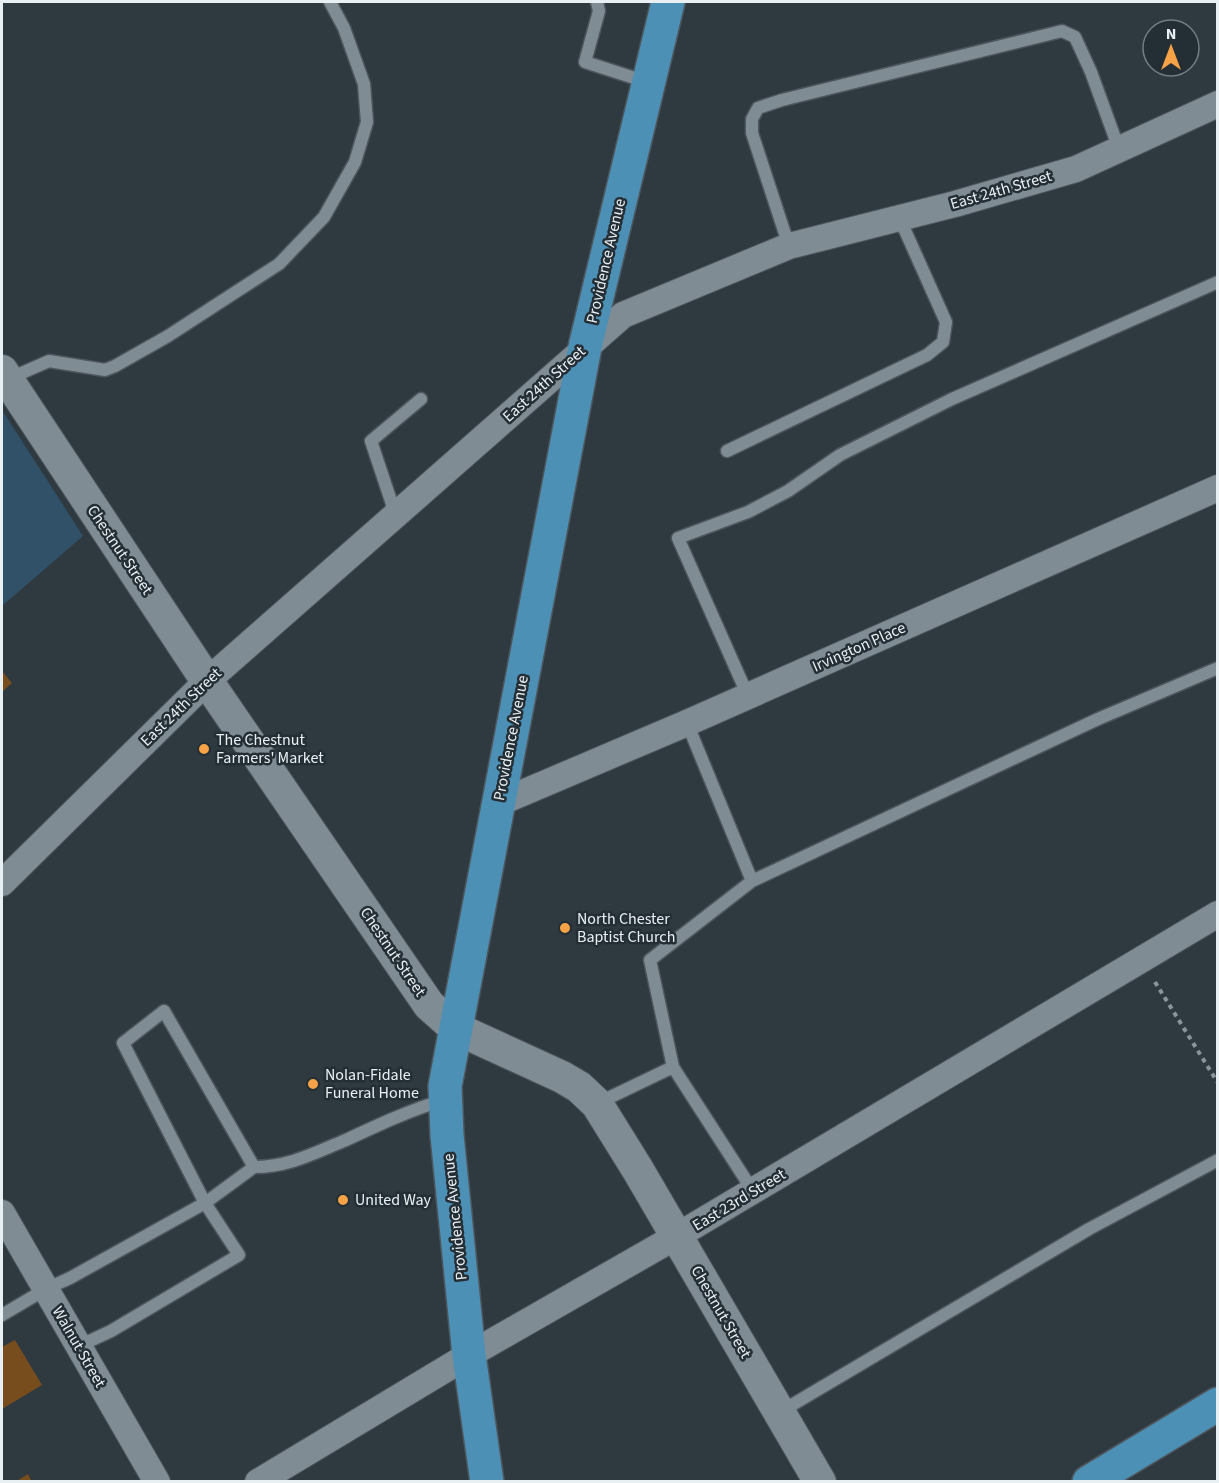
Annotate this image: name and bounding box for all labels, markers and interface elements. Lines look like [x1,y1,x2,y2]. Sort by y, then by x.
north arrow [1141,18,1201,78]
text: N [1166,23,1176,45]
street label: East 24th Street [948,165,1055,215]
street label: Providence Avenue [581,196,631,326]
street label: East 24th Street [498,340,591,427]
street label: Chestnut Street [82,501,158,600]
street label: Irvington Place [809,617,909,677]
street label: East 24th Street [136,662,227,751]
street label: Providence Avenue [488,673,534,803]
place label: The Chestnut Farmers' Market [216,729,324,769]
marker: The Chestnut Farmers' Market [197,742,211,756]
street label: Chestnut Street [355,903,431,1002]
place label: North Chester Baptist Church [577,908,675,948]
marker: North Chester Baptist Church [558,921,572,935]
place label: Nolan-Fidale Funeral Home [325,1064,419,1104]
marker: Nolan-Fidale Funeral Home [306,1077,320,1091]
street label: Providence Avenue [437,1152,473,1282]
street label: East 23rd Street [688,1163,790,1236]
place label: United Way [355,1189,432,1211]
marker: United Way [336,1193,350,1207]
street label: Chestnut Street [686,1262,757,1363]
street label: Walnut Street [47,1302,111,1392]

